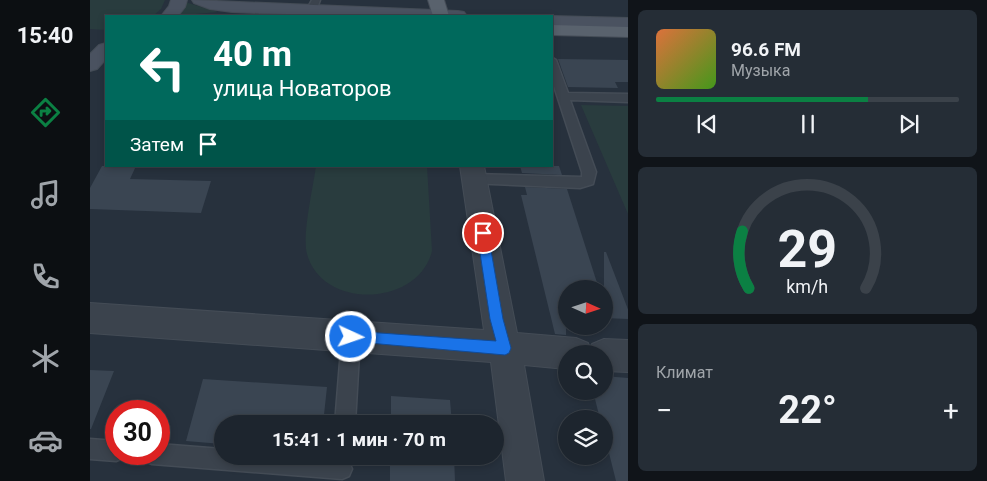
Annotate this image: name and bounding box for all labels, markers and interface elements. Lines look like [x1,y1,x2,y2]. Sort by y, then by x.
text: 15:40 [17,23,73,48]
text: 40 m [213,34,292,75]
icon: left [130,35,195,100]
text: 96.6 FM [731,38,801,61]
text: Музыка [731,61,790,80]
text: улица Новаторов [213,76,392,101]
icon: directions [28,95,63,130]
icon: previous [693,110,721,138]
icon: pause [794,110,822,138]
icon: next [895,110,923,138]
icon: arrive [194,130,222,158]
text: Затем [130,133,184,156]
icon: music [28,177,63,212]
pin [462,212,504,254]
icon: arrive [469,219,497,247]
text: 29 [778,219,837,280]
icon: phone [28,259,63,294]
text: km/h [787,276,828,297]
north arrow [558,280,612,335]
map controls [558,280,613,465]
position arrow [324,310,376,362]
icon: climate [28,341,63,376]
button: search [558,345,613,400]
text: Климат [656,363,713,382]
text: 22° [778,388,837,432]
text: − [656,394,672,427]
text: + [943,394,959,427]
speed limit sign: 30 [105,400,170,465]
button: layers [558,410,613,465]
icon: car [28,423,63,458]
text: 15:41 · 1 мин · 70 m [272,428,446,451]

